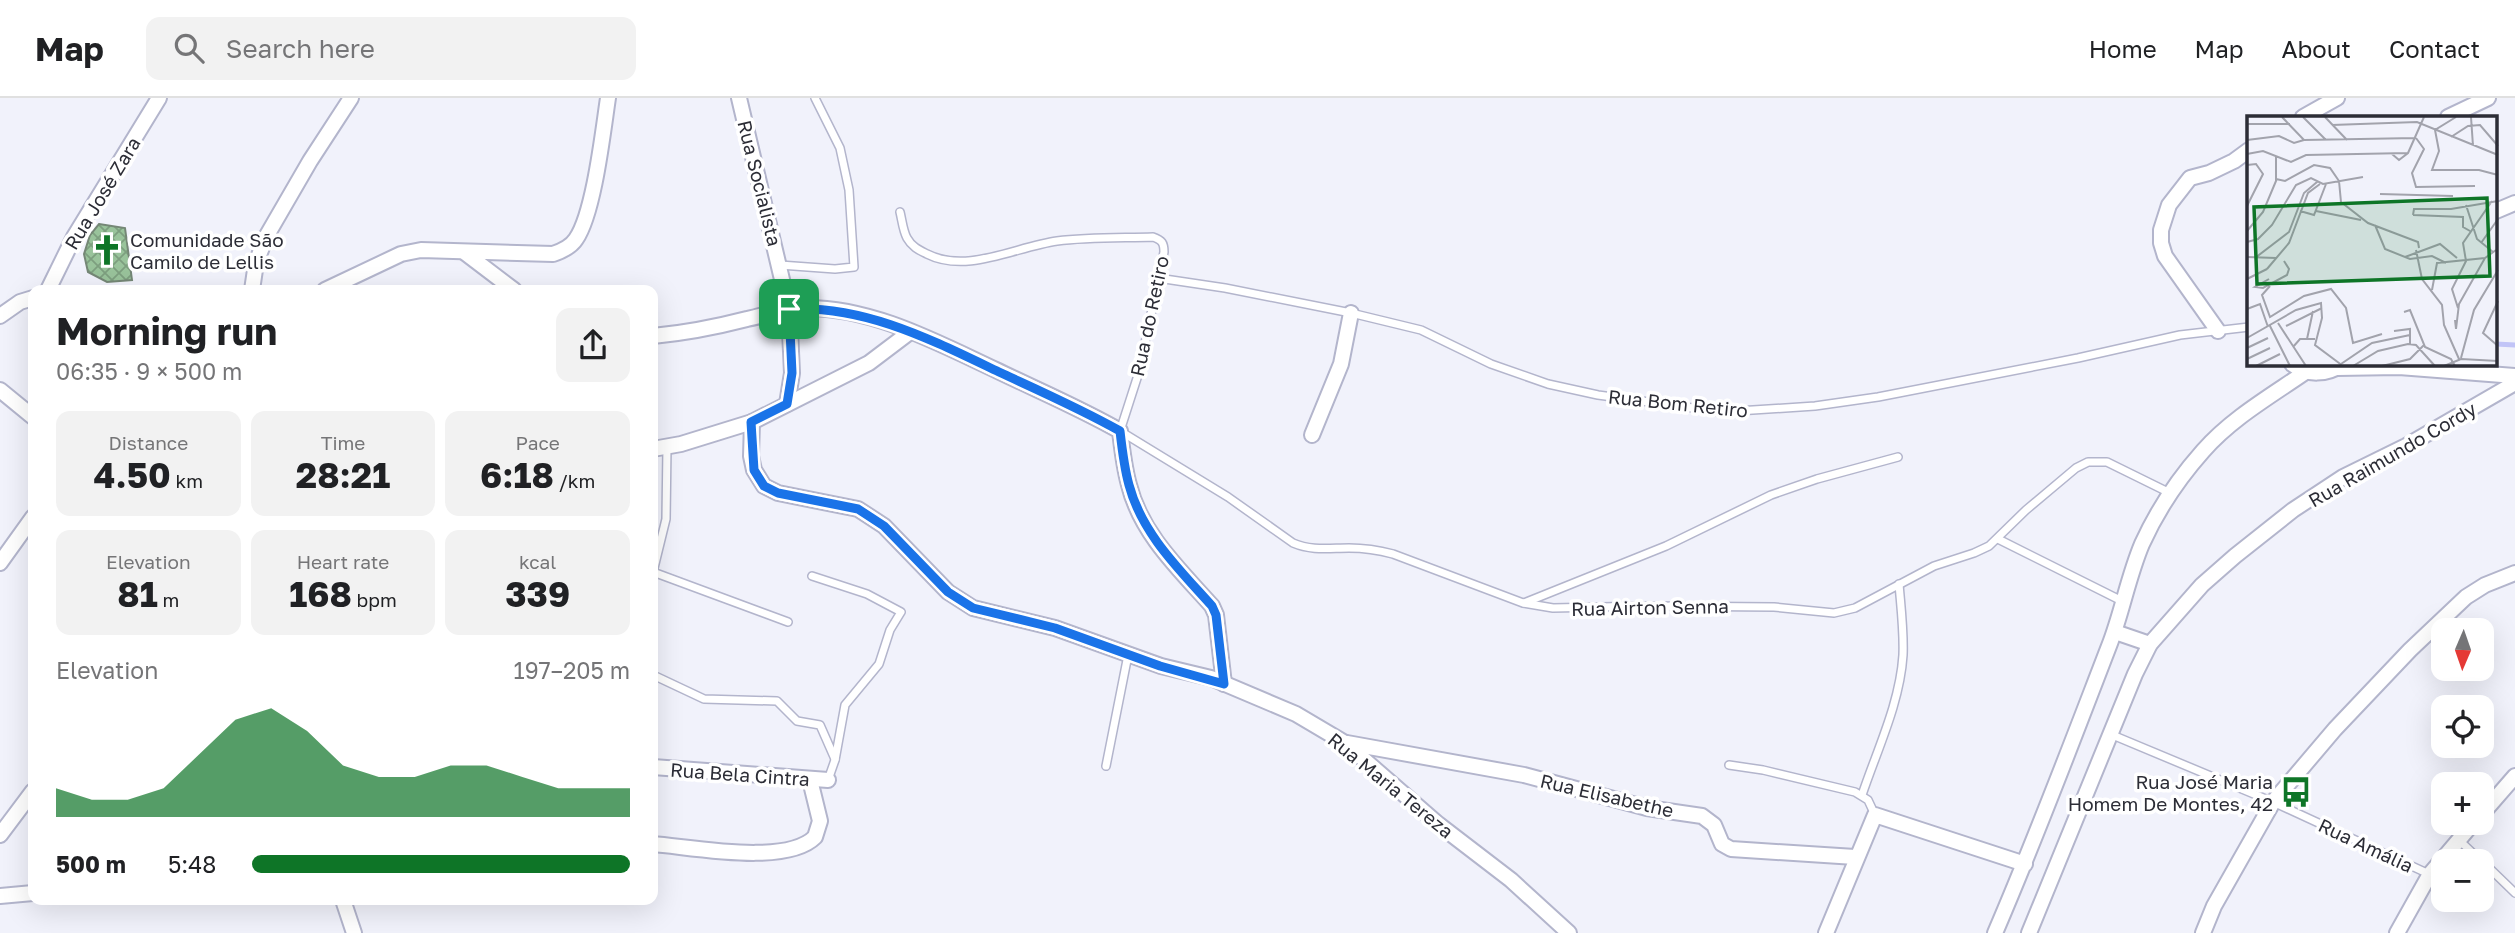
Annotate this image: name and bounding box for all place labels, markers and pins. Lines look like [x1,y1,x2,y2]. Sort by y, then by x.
place label: Comunidade São Camilo de Lellis [130,228,284,273]
church icon: Comunidade São Camilo de Lellis [90,233,124,267]
pin [759,279,819,339]
place label: Rua José Maria Homem De Montes, 42 [2068,770,2273,815]
bus stop icon: Rua José Maria Homem De Montes, 42 [2279,775,2313,809]

